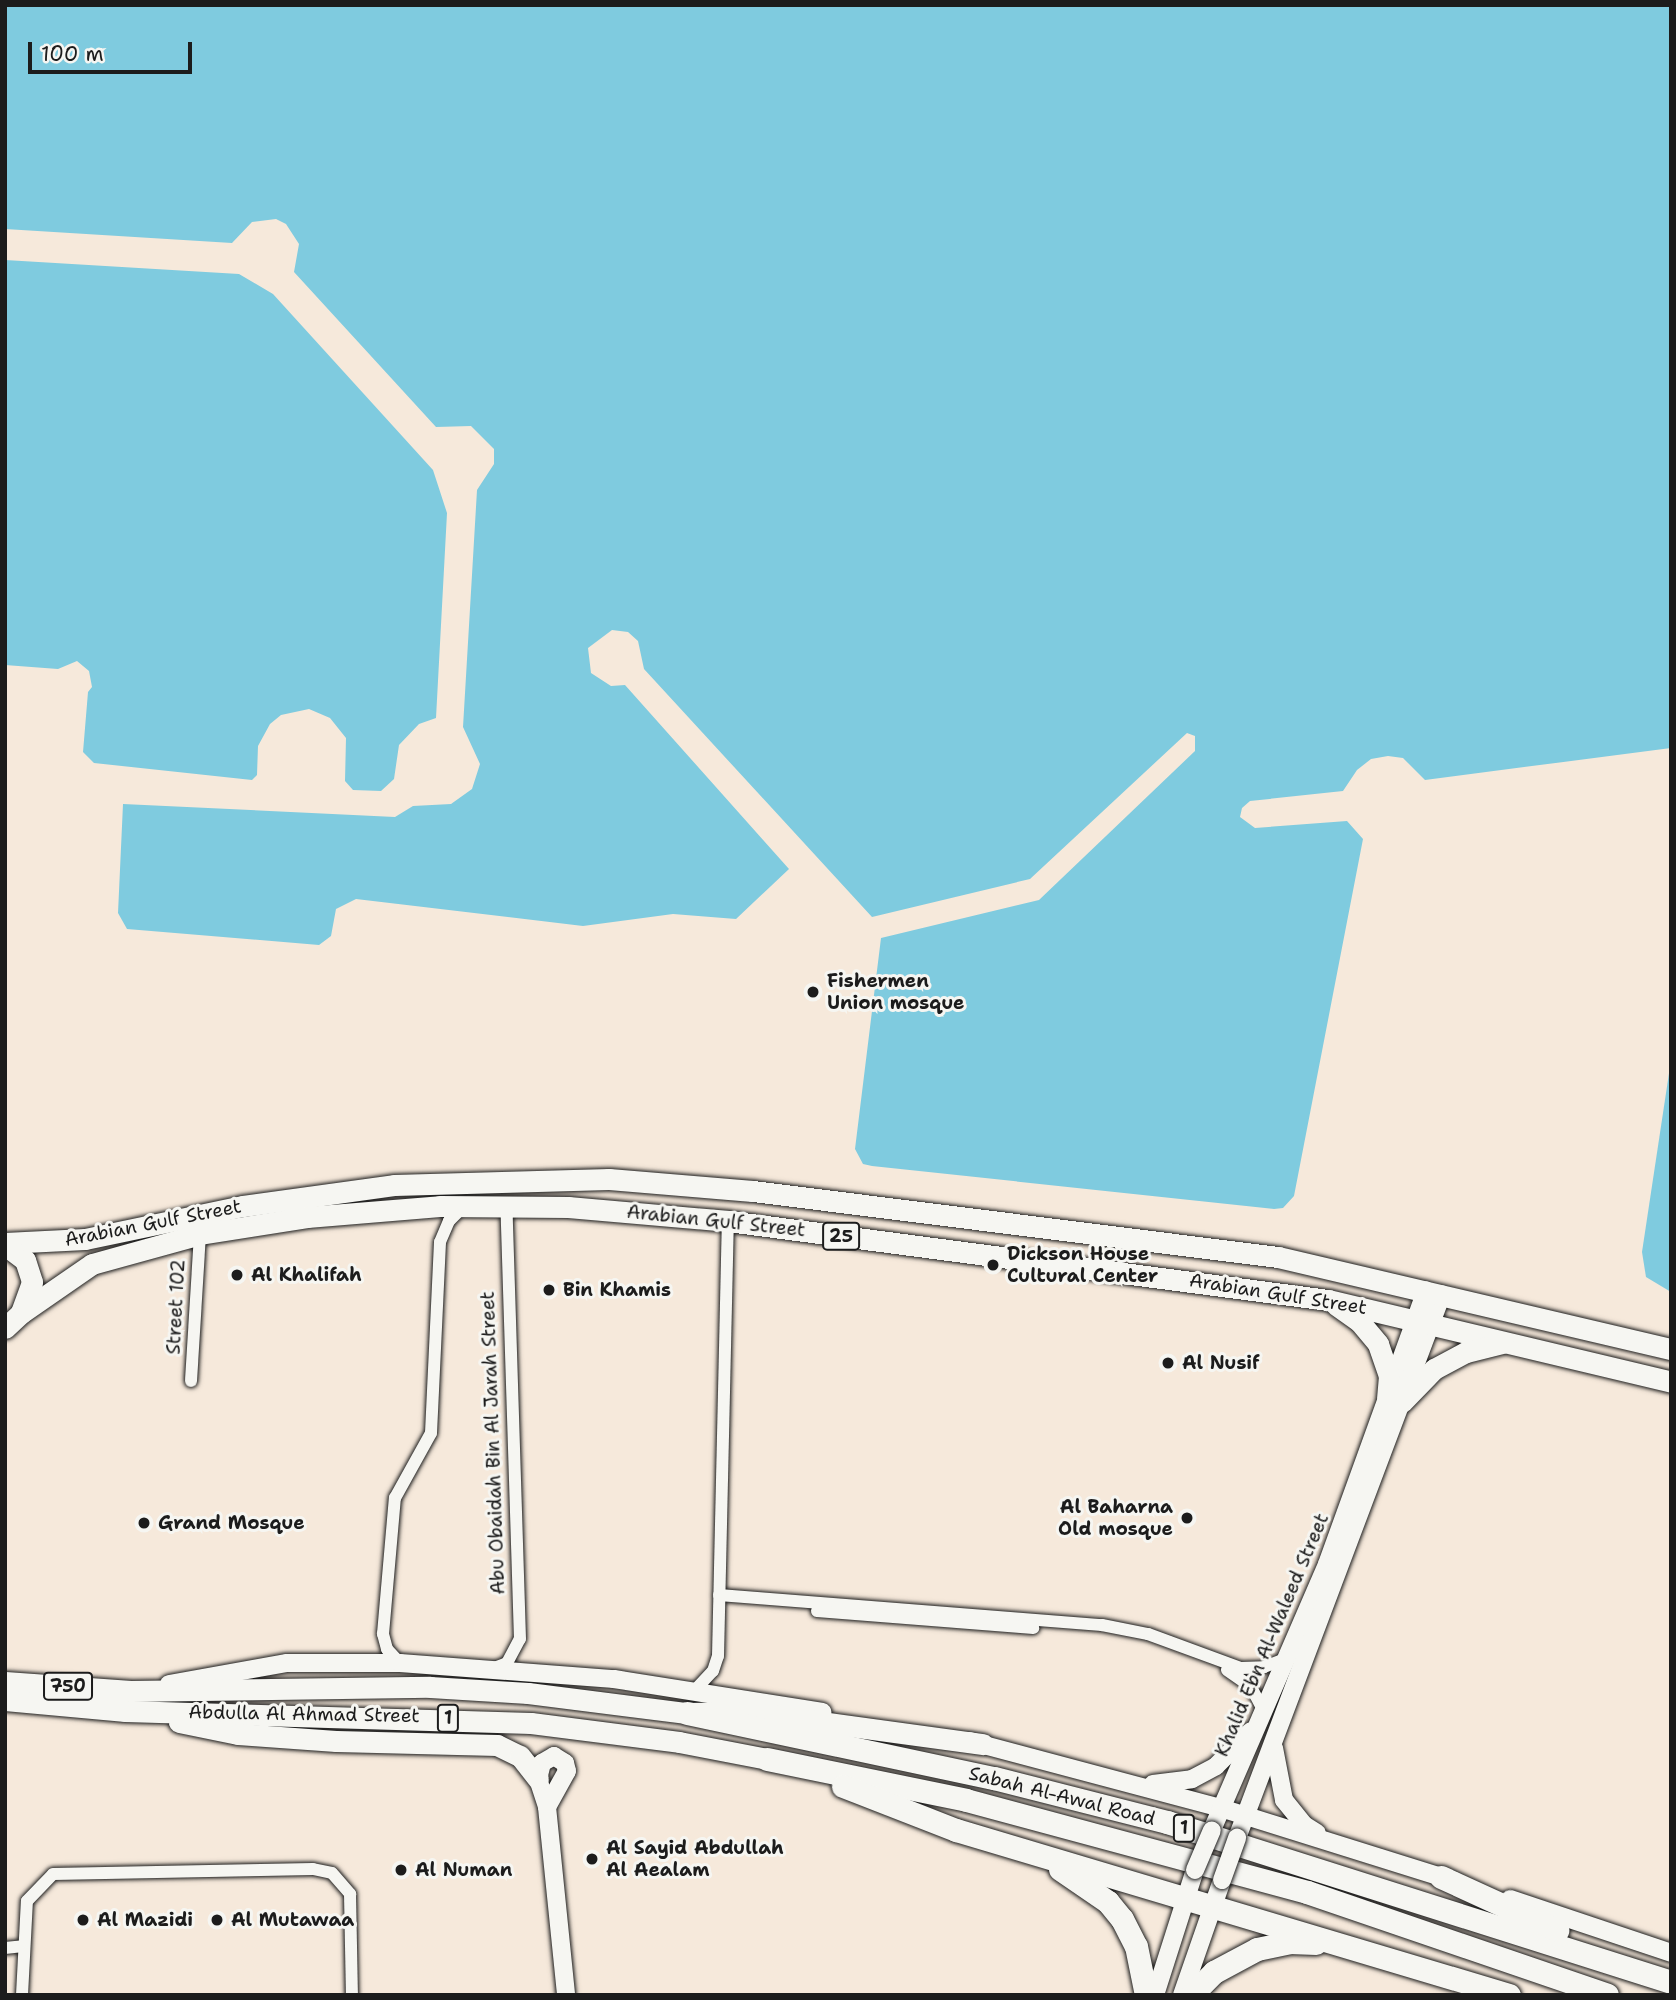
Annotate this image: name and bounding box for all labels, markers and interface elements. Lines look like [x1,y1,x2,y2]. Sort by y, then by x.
scale bar [32,28,196,72]
text: 100 m [41,40,104,68]
place label: Fishermen Union mosque [827,970,964,1014]
marker: Fishermen Union mosque [805,984,821,1000]
street label: Arabian Gulf Street [63,1195,243,1251]
street label: Arabian Gulf Street [626,1200,806,1242]
road number: 25 [822,1222,860,1251]
place label: Dickson House Cultural Center [1007,1243,1158,1287]
marker: Dickson House Cultural Center [985,1257,1001,1273]
street label: Street 102 [162,1259,190,1355]
place label: Al Khalifah [251,1264,362,1286]
marker: Al Khalifah [229,1267,245,1283]
street label: Arabian Gulf Street [1188,1269,1368,1319]
place label: Bin Khamis [563,1279,671,1301]
marker: Bin Khamis [541,1282,557,1298]
street label: Abu Obaidah Bin Al Jarah Street [476,1291,510,1595]
place label: Al Nusif [1182,1352,1260,1374]
marker: Al Nusif [1160,1355,1176,1371]
place label: Al Baharna Old mosque [1058,1496,1173,1540]
marker: Al Baharna Old mosque [1179,1510,1195,1526]
street label: Khalid Ebn Al-Waleed Street [1210,1510,1334,1760]
place label: Grand Mosque [158,1512,305,1534]
marker: Grand Mosque [136,1515,152,1531]
road number: 750 [42,1672,94,1700]
street label: Abdulla Al Ahmad Street [188,1701,420,1727]
road number: 1 [436,1703,460,1732]
street label: Sabah Al-Awal Road [966,1762,1158,1830]
road number: 1 [1172,1814,1196,1842]
place label: Al Sayid Abdullah Al Aealam [606,1837,784,1881]
marker: Al Sayid Abdullah Al Aealam [584,1851,600,1867]
place label: Al Numan [415,1859,512,1881]
marker: Al Numan [393,1862,409,1878]
place label: Al Mazidi [97,1909,193,1931]
place label: Al Mutawaa [231,1909,354,1931]
marker: Al Mazidi [75,1912,91,1928]
marker: Al Mutawaa [209,1912,225,1928]

